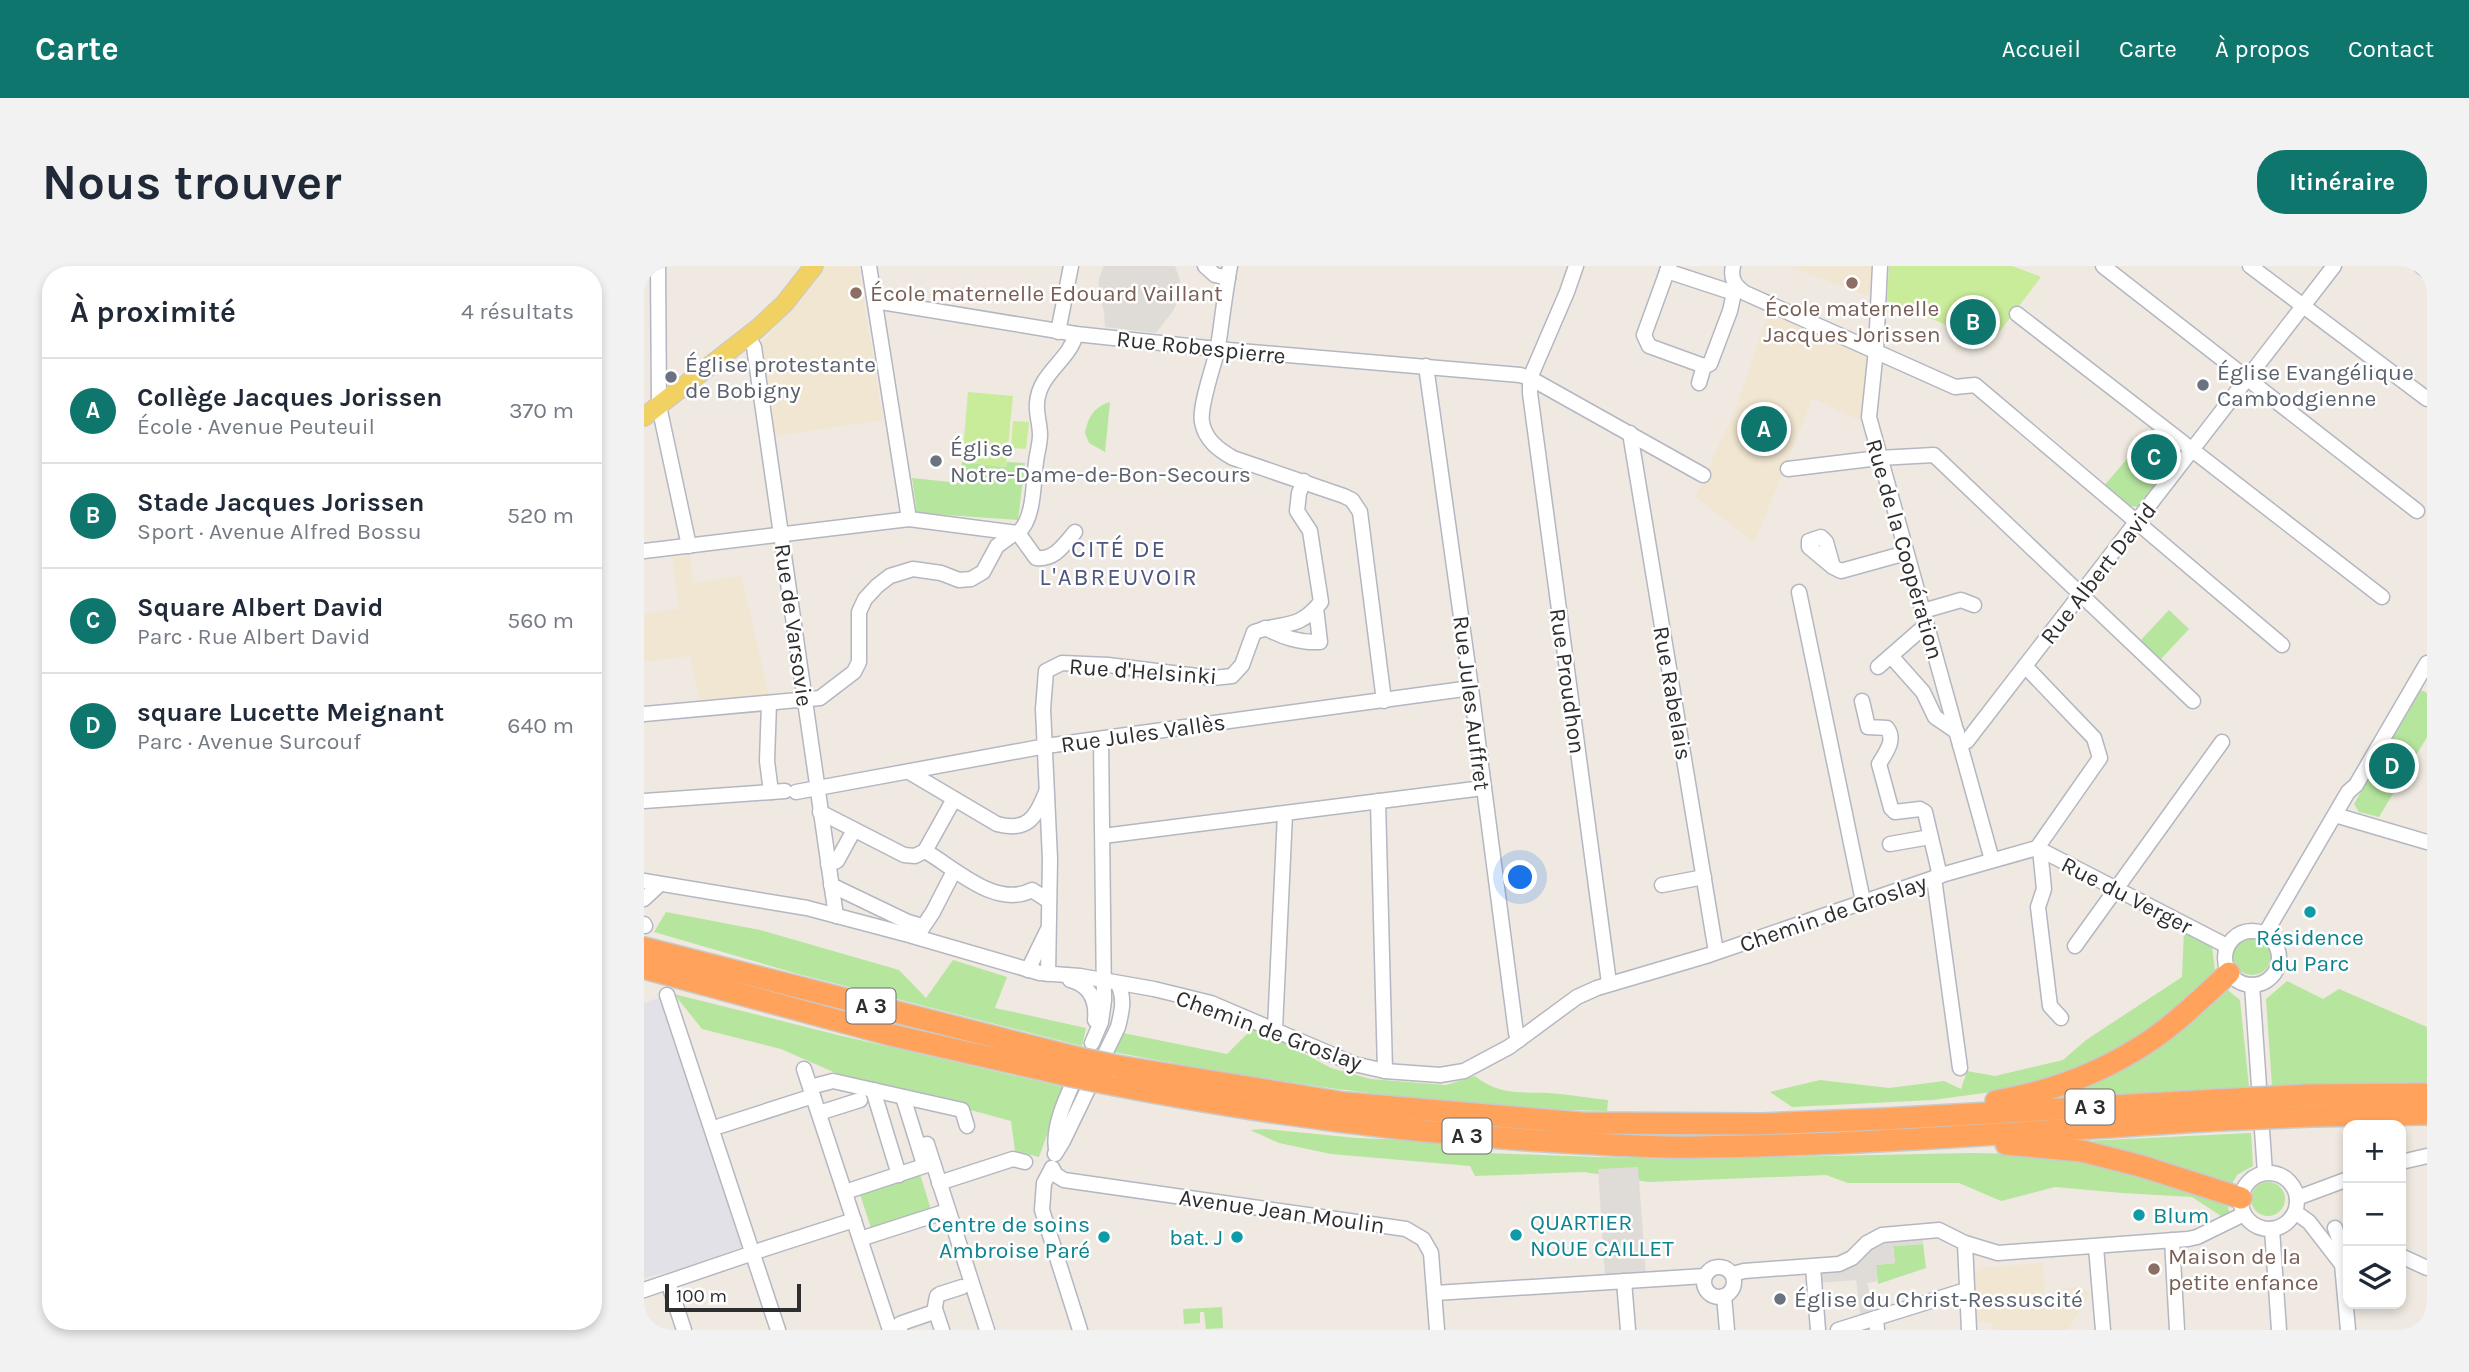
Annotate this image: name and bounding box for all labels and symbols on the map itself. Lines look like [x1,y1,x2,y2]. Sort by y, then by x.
marker: École maternelle Jacques Jorissen [1844,275,1860,291]
place label: École maternelle Edouard Vaillant [870,280,1223,307]
marker: École maternelle Edouard Vaillant [848,285,864,301]
place label: École maternelle Jacques Jorissen [1763,295,1941,348]
pin: B [1950,296,1996,348]
street label: Rue Robespierre [1115,325,1287,370]
place label: Église protestante de Bobigny [685,351,876,404]
place label: Église Evangélique Cambodgienne [2217,359,2414,412]
marker: Église protestante de Bobigny [663,369,679,385]
marker: Église Evangélique Cambodgienne [2195,377,2211,393]
pin: A [1741,403,1787,455]
pin: C [2131,431,2177,483]
place label: Église Notre-Dame-de-Bon-Secours [950,435,1251,488]
street label: Rue de la Coopération [1860,436,1949,663]
marker: Église Notre-Dame-de-Bon-Secours [928,453,944,469]
street label: Rue Albert David [2035,497,2162,650]
district label: CITÉ DE L'ABREUVOIR [1039,534,1199,591]
street label: Rue de Varsovie [769,542,818,708]
street label: Rue Proudhon [1544,607,1591,756]
street label: Rue Jules Auffret [1447,614,1496,792]
street label: Rue Rabelais [1647,624,1698,762]
street label: Rue d'Helsinki [1068,653,1218,690]
street label: Rue Jules Vallès [1059,709,1227,758]
pin: D [2369,740,2415,792]
street label: Rue du Verger [2057,851,2197,940]
your location [1503,860,1537,894]
street label: Chemin de Groslay [1736,869,1930,958]
marker: Résidence du Parc [2302,904,2318,920]
place label: Résidence du Parc [2256,924,2364,977]
street label: Chemin de Groslay [1172,984,1366,1077]
road number: A 3 [846,988,896,1024]
road number: A 3 [2066,1090,2114,1124]
road number: A 3 [1442,1118,1492,1154]
street label: Avenue Jean Moulin [1177,1184,1387,1239]
place label: Blum [2153,1202,2209,1229]
marker: Blum [2131,1207,2147,1223]
place label: QUARTIER NOUE CAILLET [1530,1209,1674,1262]
place label: Centre de soins Ambroise Paré [928,1211,1090,1264]
place label: bat. J [1169,1224,1223,1251]
marker: QUARTIER NOUE CAILLET [1508,1227,1524,1243]
marker: Centre de soins Ambroise Paré [1096,1229,1112,1245]
marker: bat. J [1229,1229,1245,1245]
place label: Maison de la petite enfance [2168,1243,2318,1296]
marker: Maison de la petite enfance [2146,1261,2162,1277]
scale bar [665,1281,802,1313]
place label: Église du Christ-Ressuscité [1794,1286,2083,1313]
marker: Église du Christ-Ressuscité [1772,1291,1788,1307]

